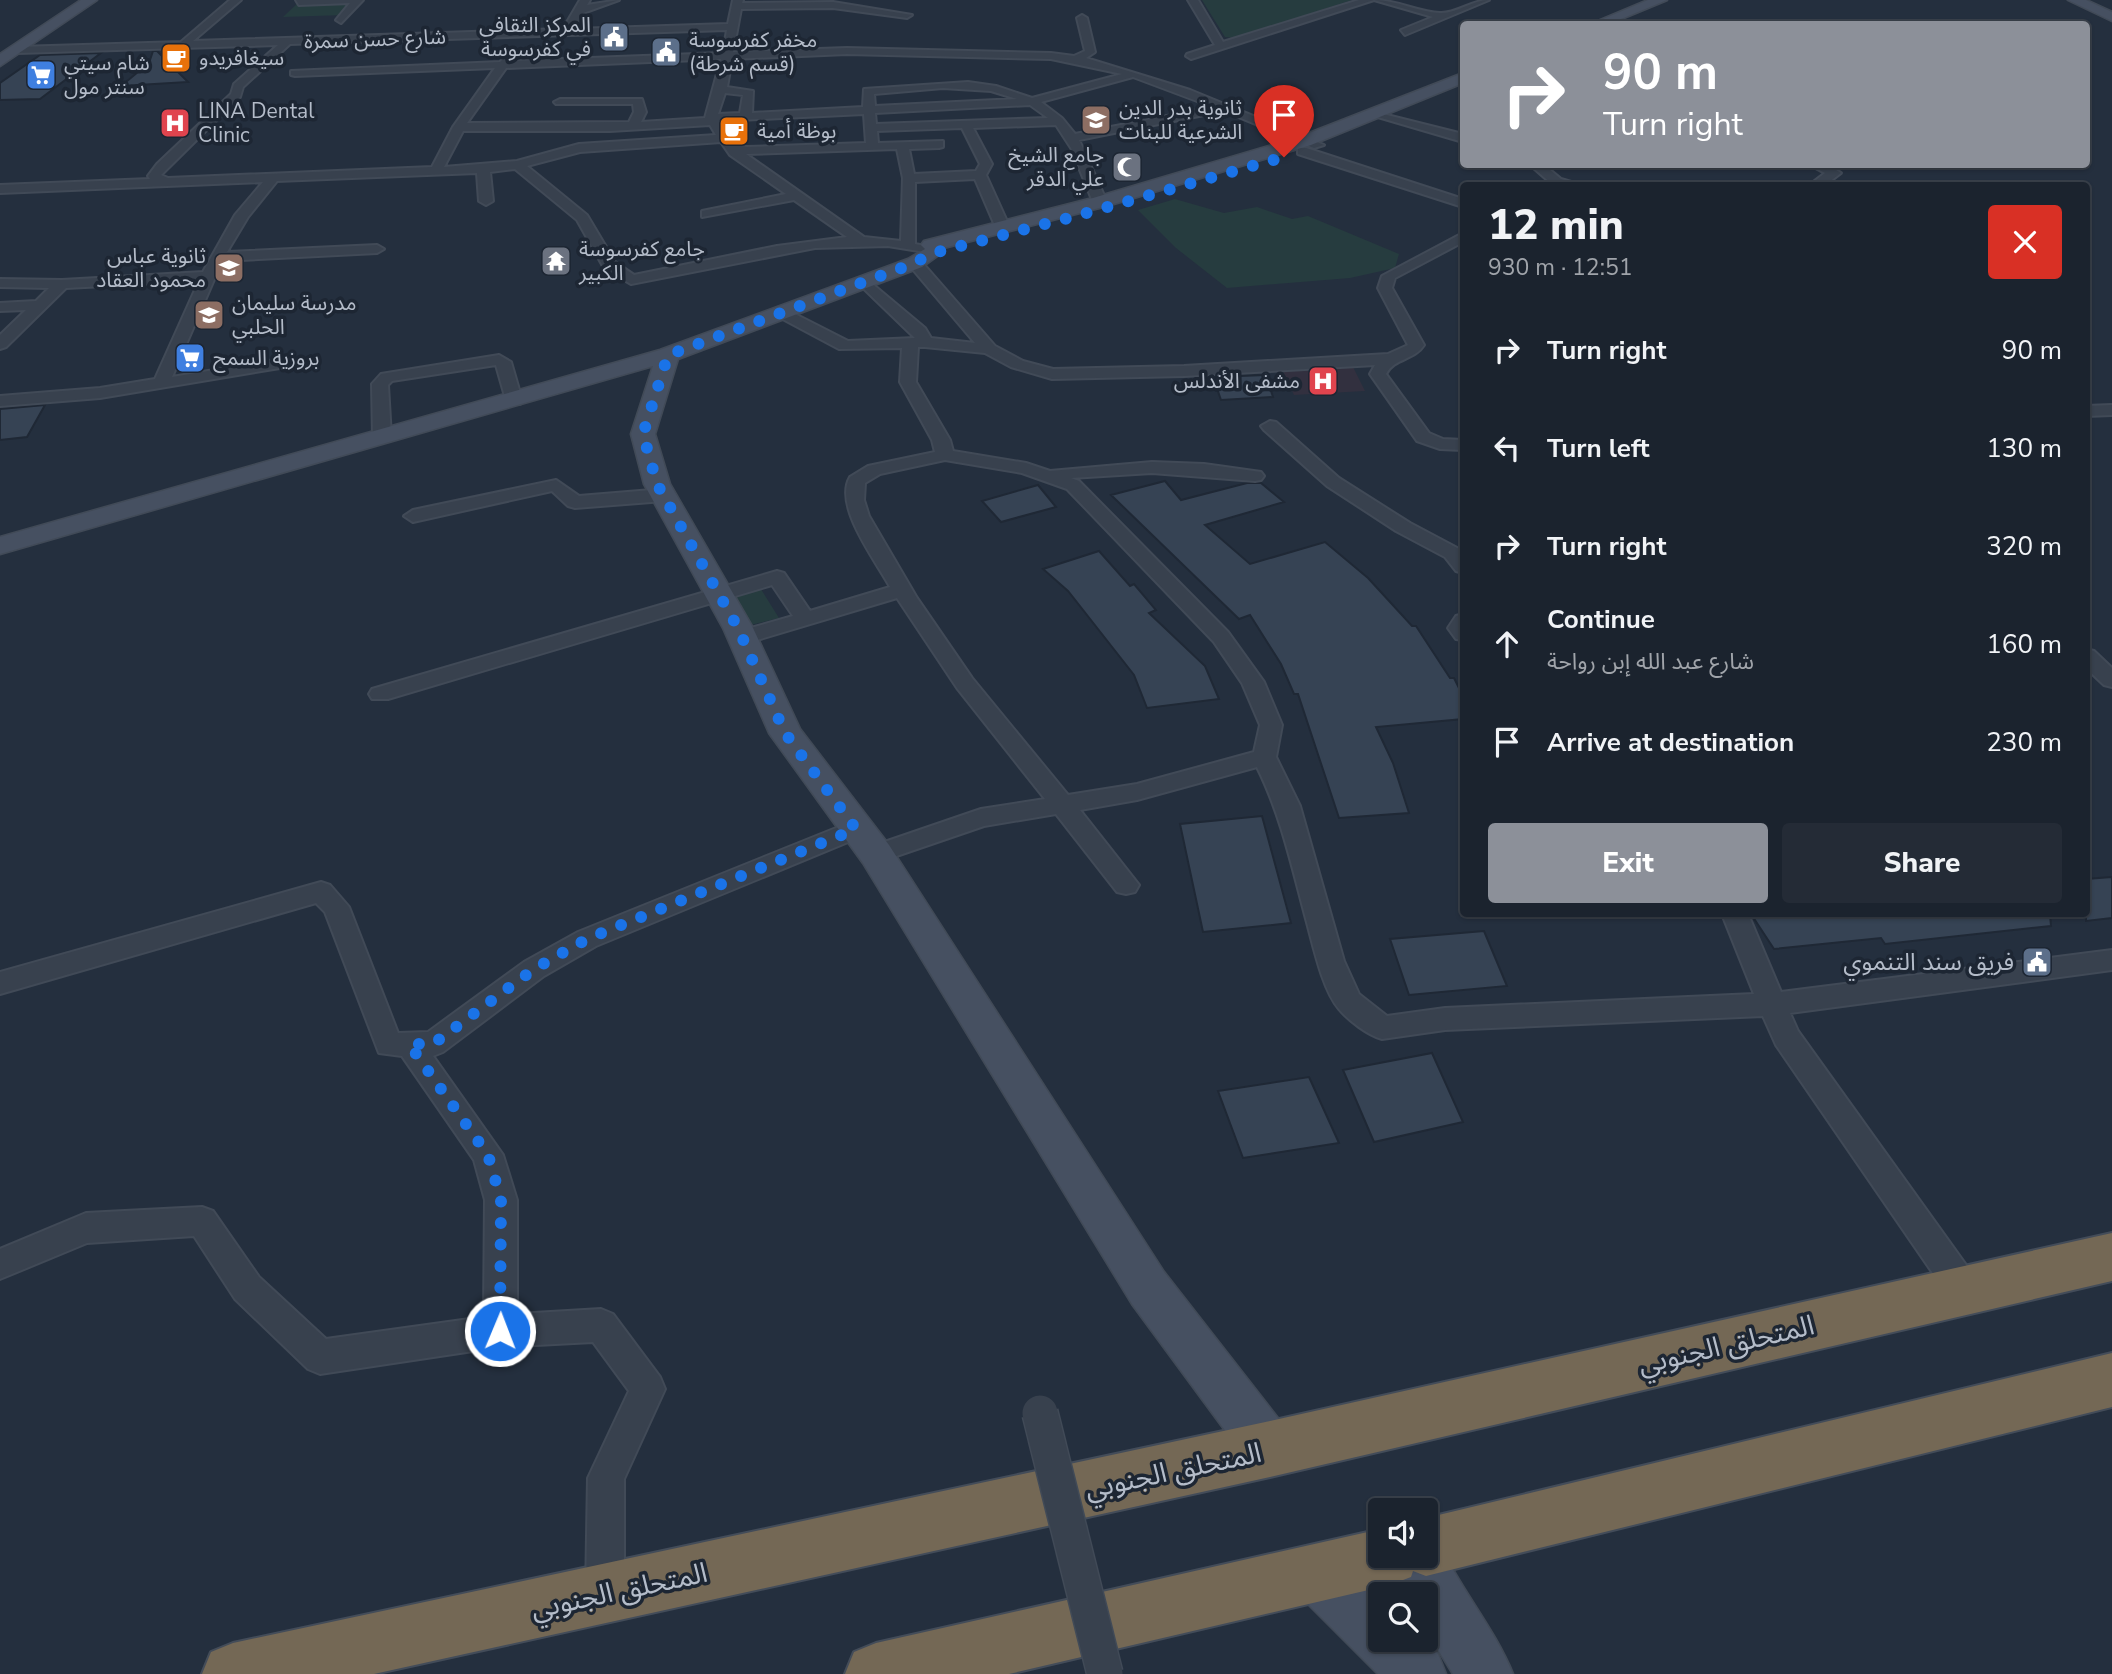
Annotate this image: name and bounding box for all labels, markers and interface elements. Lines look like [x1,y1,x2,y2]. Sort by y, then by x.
place label: المركز الثقافي في كفرسوسة [479,11,591,65]
public building icon: المركز الثقافي في كفرسوسة [597,20,631,54]
street label: شارع حسن سمرة [304,23,446,56]
place label: مخفر كفرسوسة (قسم شرطة) [689,26,817,79]
public building icon: مخفر كفرسوسة (قسم شرطة) [649,35,683,69]
text: 90 m [1603,39,1718,106]
cafe icon: سيغافريدو [159,41,193,75]
place label: سيغافريدو [199,44,284,72]
place label: شام سيتي سنتر مول [64,49,150,101]
icon: right [1488,49,1579,140]
supermarket icon: شام سيتي سنتر مول [24,58,58,92]
pin [1254,85,1314,157]
place label: ثانوية بدر الدين الشرعية للبنات [1119,94,1242,146]
icon: arrive [1265,96,1303,134]
place label: LINA Dental Clinic [198,97,315,149]
school or university icon: ثانوية بدر الدين الشرعية للبنات [1079,103,1113,137]
text: Turn right [1603,103,1743,146]
hospital icon: LINA Dental Clinic [158,106,192,140]
cafe icon: بوظة أمية [717,114,751,148]
place label: بوظة أمية [757,117,836,145]
place label: جامع الشيخ علي الدقر [1008,141,1104,195]
mosque icon: جامع الشيخ علي الدقر [1110,150,1144,184]
text: 12 min [1488,197,1624,254]
button: close [1988,205,2062,279]
place label: جامع كفرسوسة الكبير [578,235,705,287]
place label: ثانوية عباس محمود العقاد [96,242,206,294]
temple icon: جامع كفرسوسة الكبير [539,244,573,278]
school or university icon: ثانوية عباس محمود العقاد [212,251,246,285]
text: 930 m · 12:51 [1488,252,1633,283]
place label: مدرسة سليمان الحلبي [232,289,357,343]
school or university icon: مدرسة سليمان الحلبي [192,298,226,332]
icon: right [1488,331,1526,369]
text: Turn right [1547,333,1666,368]
text: 90 m [2002,333,2062,368]
supermarket icon: بروزية السمح [173,341,207,375]
place label: بروزية السمح [213,344,319,373]
hospital icon: مشفى الأندلس [1306,364,1340,398]
place label: مشفى الأندلس [1174,367,1300,395]
icon: left [1488,429,1526,467]
text: Turn left [1547,431,1650,466]
text: 130 m [1986,431,2062,466]
icon: right [1488,527,1526,565]
text: Turn right [1547,529,1666,564]
text: 320 m [1986,529,2062,564]
text: Continue [1547,602,1655,637]
icon: ahead [1488,625,1526,663]
text: 160 m [1986,627,2062,662]
text: شارع عبد الله إبن رواحة [1547,646,1754,677]
icon: arrive [1488,723,1526,761]
text: Arrive at destination [1547,725,1794,760]
text: 230 m [1986,725,2062,760]
button: Exit [1488,823,1768,903]
button: Share [1782,823,2062,903]
public building icon: فريق سند التنموي [2020,945,2054,979]
place label: فريق سند التنموي [1843,946,2014,981]
position arrow [463,1294,537,1368]
street label: المتحلق الجنوبي [1635,1306,1818,1385]
street label: المتحلق الجنوبي [1082,1434,1265,1510]
map controls [1368,1498,1438,1652]
button: sound [1368,1498,1438,1568]
street label: المتحلق الجنوبي [528,1554,711,1630]
button: search [1368,1582,1438,1652]

